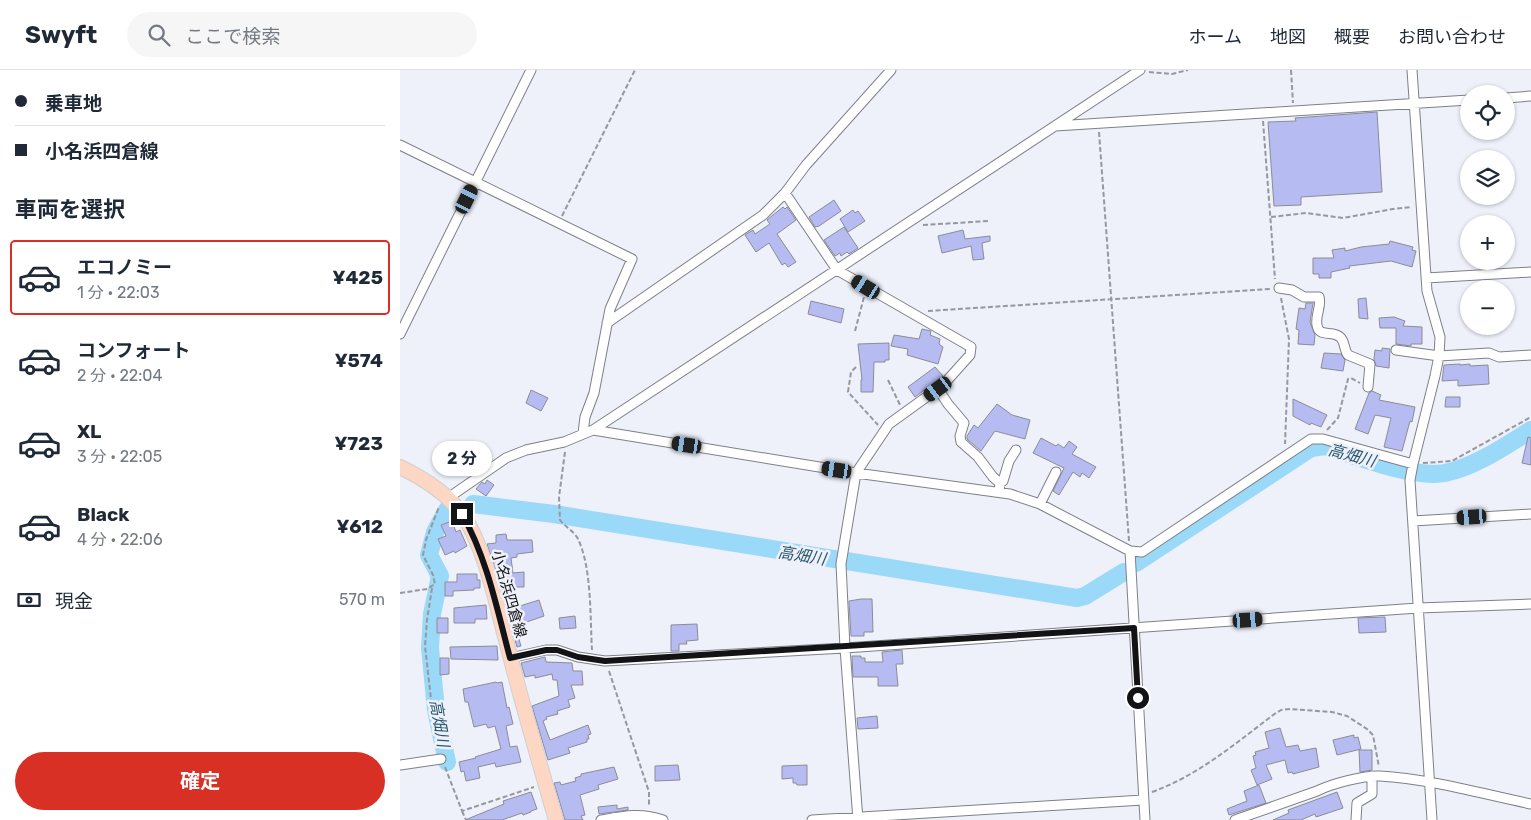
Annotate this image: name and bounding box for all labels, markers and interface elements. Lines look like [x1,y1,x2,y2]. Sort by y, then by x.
search box [127,12,477,57]
text: Swyft [25,21,97,49]
icon: search [145,21,173,49]
text: ここで検索 [185,25,280,48]
text: ホーム [1189,26,1242,48]
text: 地図 [1270,26,1306,48]
text: 概要 [1334,26,1370,48]
text: お問い合わせ [1398,26,1506,48]
map controls [1460,85,1515,335]
button: locate [1460,85,1515,140]
text: 乗車地 [45,92,102,115]
text: 小名浜四倉線 [45,140,159,163]
button: layers [1460,150,1515,205]
car [453,182,480,216]
text: 車両を選択 [15,196,125,223]
button: + [1460,215,1515,270]
icon: car [17,255,62,300]
text: エコノミー [77,256,172,279]
text: ¥425 [332,266,383,289]
car [849,273,882,301]
button: − [1460,280,1515,335]
text: 1 分 · 22:03 [77,283,160,302]
icon: car [17,338,62,383]
text: コンフォート [77,339,190,362]
text: ¥574 [334,349,383,372]
text: 2 分 · 22:04 [77,366,162,385]
car [921,374,954,404]
text: XL [77,420,101,443]
icon: car [17,421,62,466]
text: ¥723 [334,432,383,455]
car [671,435,702,455]
water label: 高畑川 [1326,440,1379,471]
callout: 2 分 [432,442,492,476]
text: 3 分 · 22:05 [77,447,162,466]
text: 2 分 [447,449,477,468]
car [821,460,852,480]
text: Black [77,503,129,526]
route end [451,503,473,525]
icon: car [17,504,62,549]
car [1456,508,1487,526]
text: ¥612 [336,515,383,538]
text: 4 分 · 22:06 [77,530,163,549]
water label: 高畑川 [777,542,829,569]
street label: 小名浜四倉線 [488,548,530,640]
icon: cash [15,586,43,614]
text: 現金 [55,590,93,613]
text: 570 m [339,590,385,609]
car [1232,611,1263,629]
route start [1127,687,1149,709]
water label: 高畑川 [426,698,453,750]
button: 確定 [15,752,385,810]

